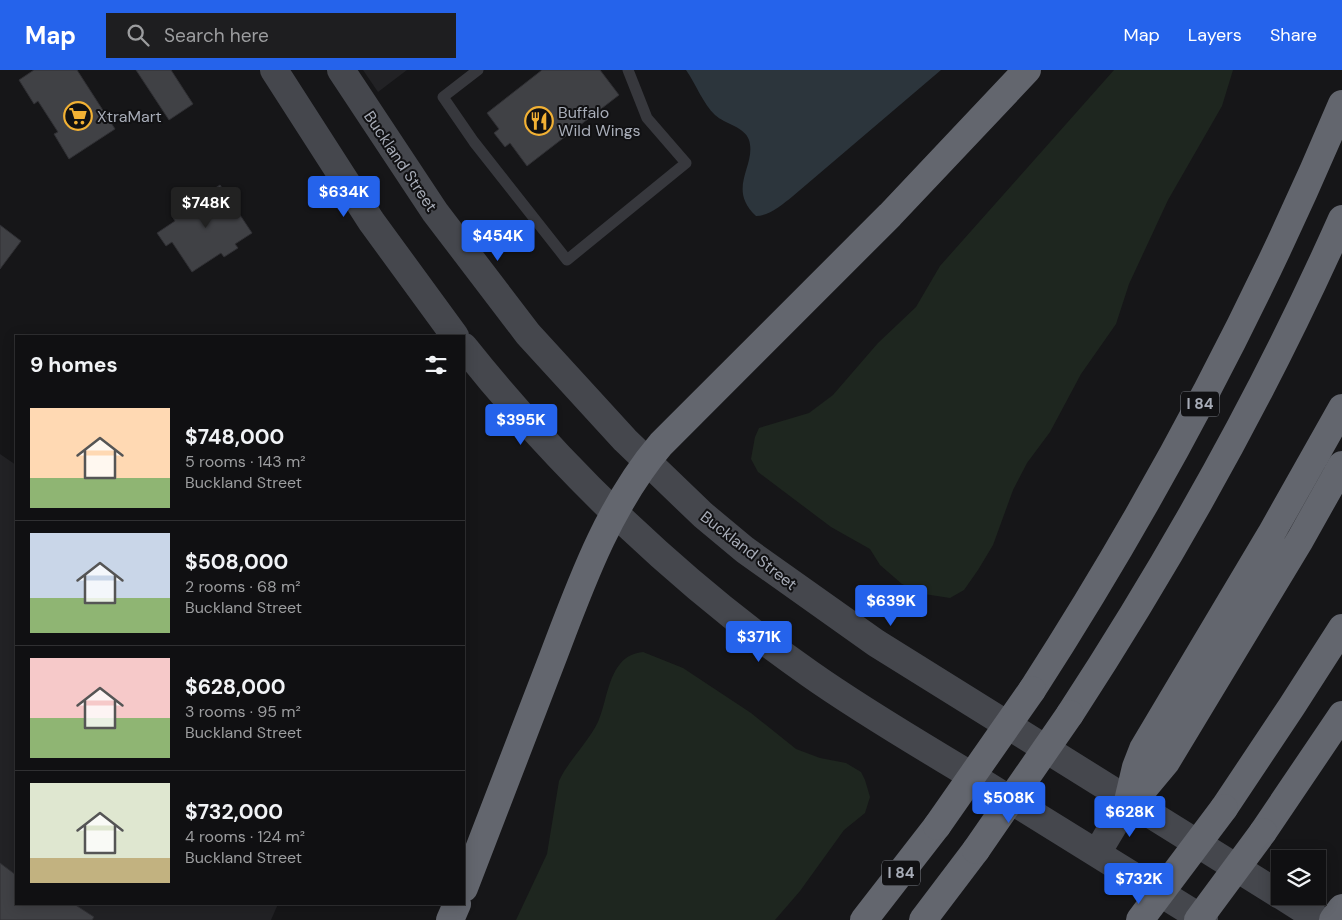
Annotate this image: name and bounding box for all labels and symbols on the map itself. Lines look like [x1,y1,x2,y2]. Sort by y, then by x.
supermarket icon: XtraMart [63,101,93,131]
place label: Buffalo Wild Wings [558,102,641,141]
place label: XtraMart [97,106,162,127]
restaurant icon: Buffalo Wild Wings [524,106,554,136]
street label: Buckland Street [359,107,442,216]
pin: $634K [309,176,379,218]
pin: $748K [171,186,241,229]
pin: $454K [463,220,533,262]
road number: I 84 [1181,392,1219,416]
pin: $395K [486,404,556,446]
street label: Buckland Street [696,506,801,595]
pin: $639K [856,584,926,627]
pin: $371K [724,620,794,663]
pin: $508K [974,782,1044,824]
pin: $628K [1095,796,1165,838]
road number: I 84 [882,860,920,886]
pin: $732K [1104,862,1174,905]

